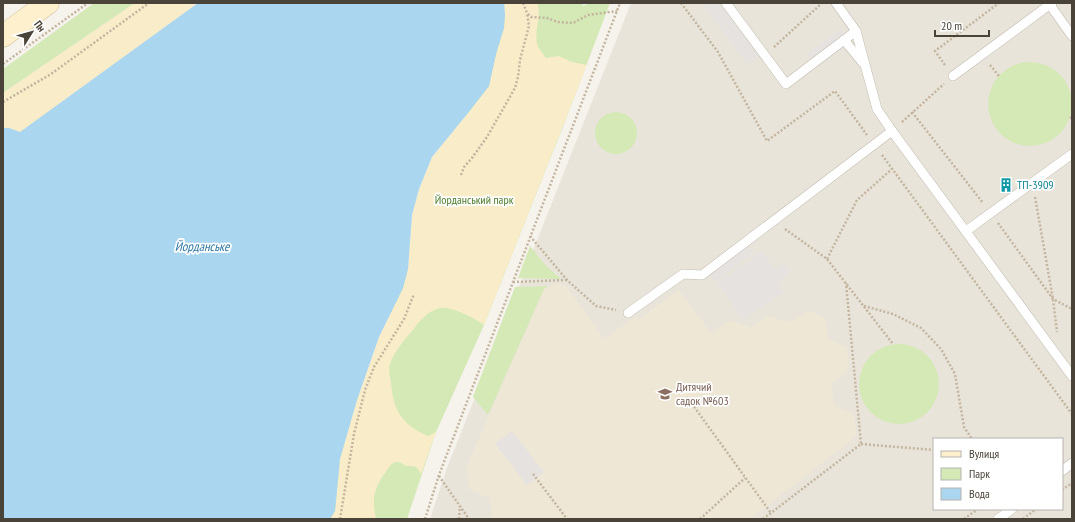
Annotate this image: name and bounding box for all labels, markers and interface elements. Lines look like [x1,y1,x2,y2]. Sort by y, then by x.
north arrow [12,12,52,52]
scale bar [935,12,989,38]
text: Пн [31,18,49,35]
text: 20 m [941,18,962,33]
building icon: ТП-3909 [998,177,1014,193]
place label: ТП-3909 [1017,177,1054,192]
park label: Йорданський парк [435,192,514,207]
water label: Йорданське [175,238,231,255]
place label: Дитячий садок №603 [676,379,729,408]
school or university icon: Дитячий садок №603 [657,386,673,402]
legend [933,438,1063,510]
text: Вулиця [969,446,999,461]
text: Парк [969,466,990,481]
text: Вода [969,486,990,501]

